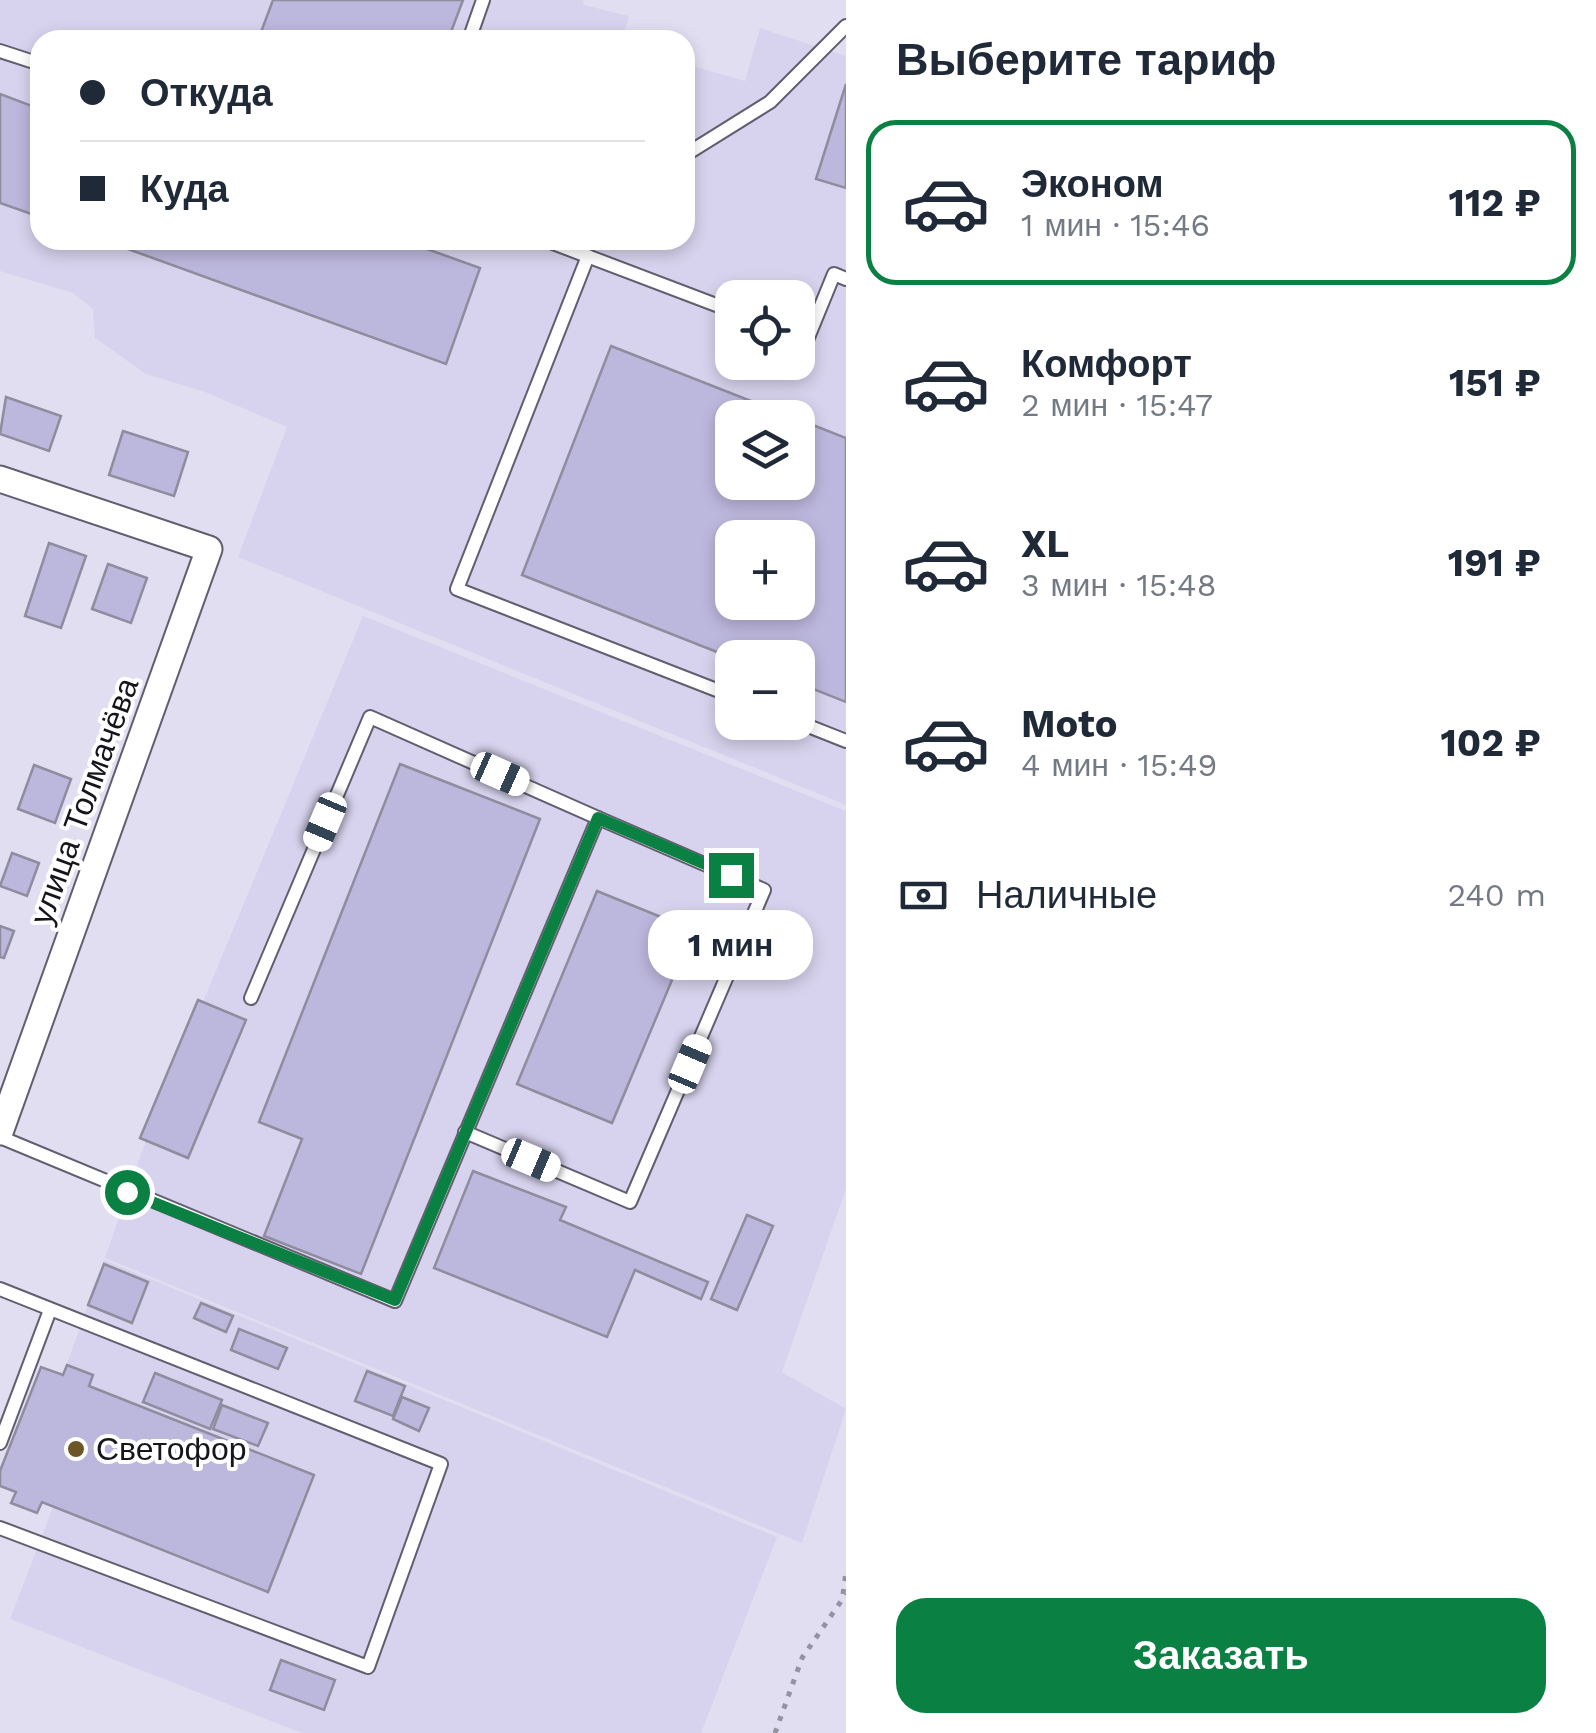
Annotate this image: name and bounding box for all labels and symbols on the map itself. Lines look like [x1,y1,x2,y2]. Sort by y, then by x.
street label: улица Толмачёва [22,672,146,930]
car [466,748,534,800]
car [299,789,351,855]
route end [709,853,754,898]
callout: 1 мин [648,910,814,980]
car [664,1031,716,1097]
car [498,1134,564,1186]
route start [105,1170,150,1215]
place label: Светофор [96,1430,247,1468]
marker: Светофор [65,1438,87,1460]

